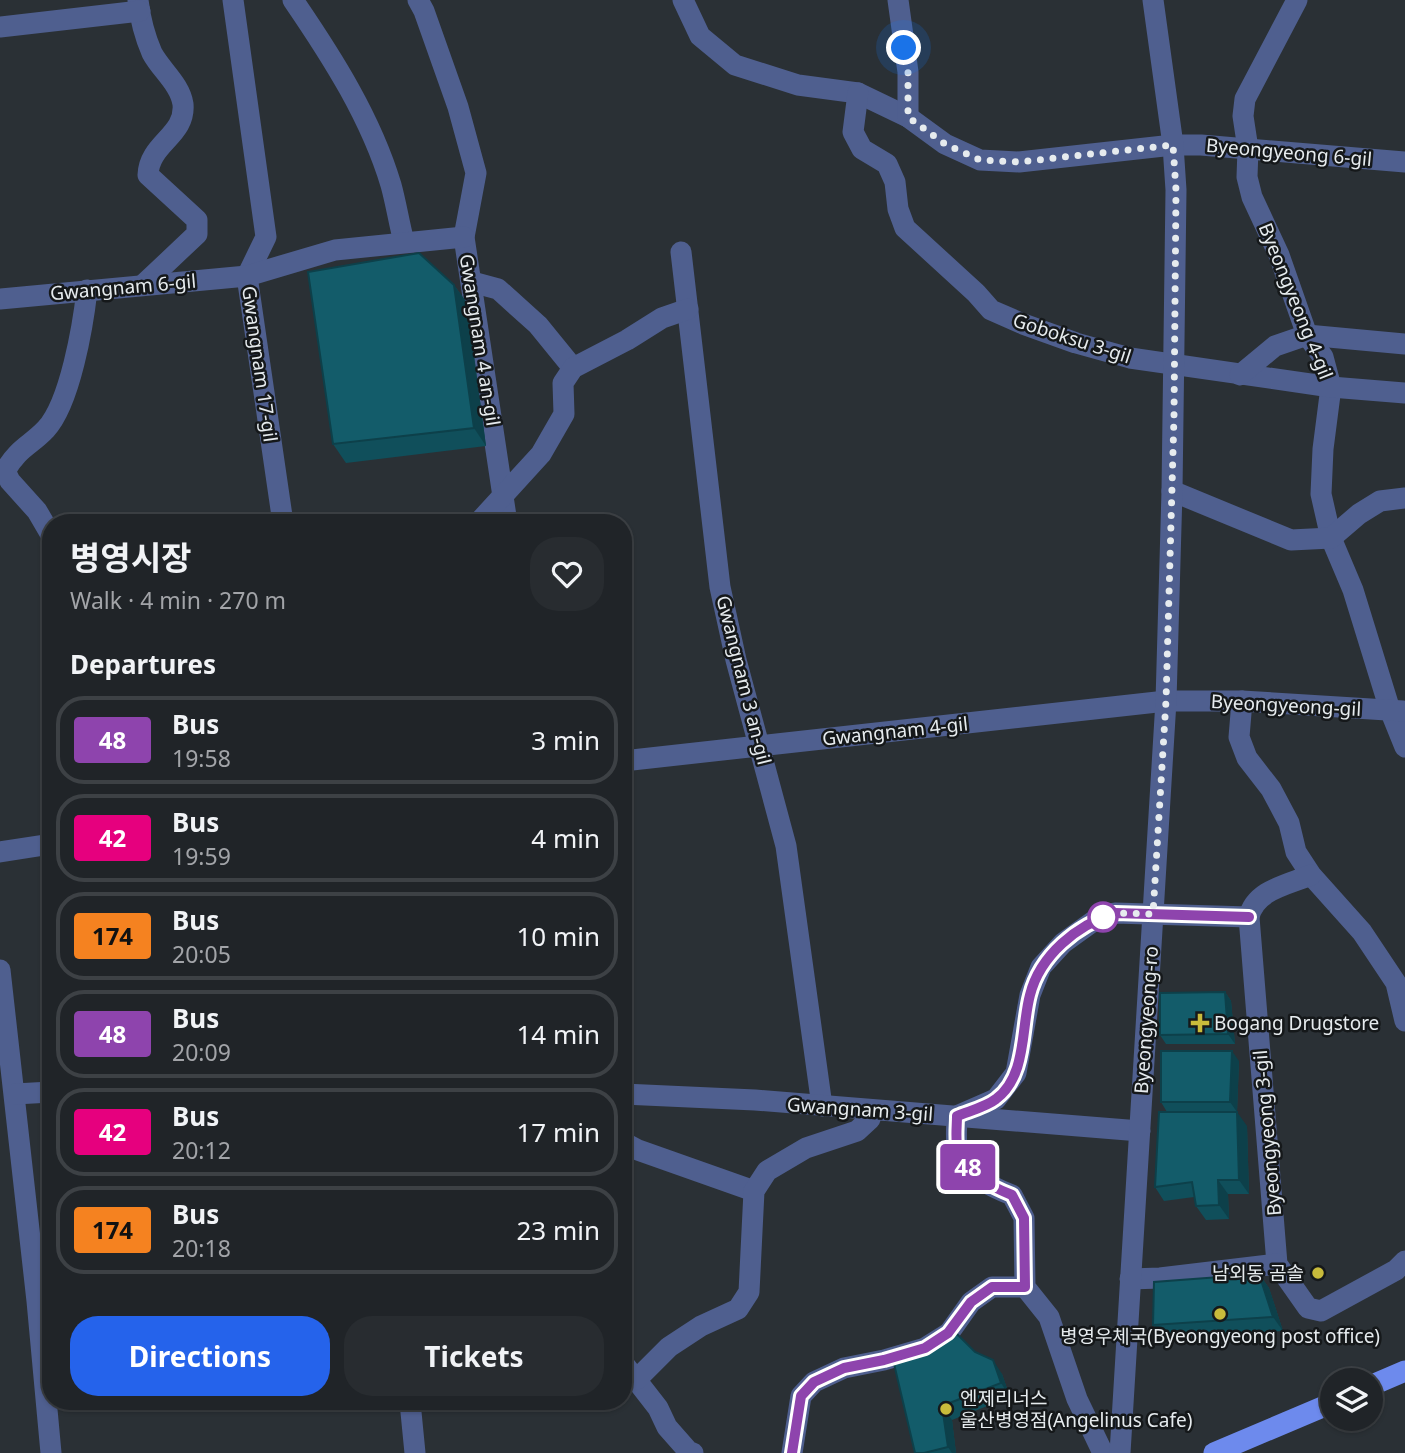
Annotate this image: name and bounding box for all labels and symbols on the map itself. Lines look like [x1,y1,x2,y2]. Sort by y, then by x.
your location [886,30,921,65]
street label: Byeongyeong 6-gil [1205,132,1373,172]
street label: Byeongyeong 4-gil [1253,219,1339,383]
street label: Gwangnam 4 an-gil [454,252,506,428]
street label: Gwangnam 6-gil [49,268,197,306]
street label: Gwangnam 17-gil [236,284,284,444]
street label: Goboksu 3-gil [1010,307,1134,369]
street label: Gwangnam 3 an-gil [710,593,778,767]
street label: Byeongyeong-gil [1210,688,1362,722]
street label: Gwangnam 4-gil [821,710,969,752]
unlabelled marker [1088,902,1118,932]
street label: Byeongyeong-ro [1128,945,1164,1095]
place label: Bogang Drugstore [1214,1010,1379,1036]
marker: Bogang Drugstore [1192,1015,1208,1031]
street label: Byeongyeong 3-gil [1247,1049,1287,1217]
street label: Gwangnam 3-gil [786,1091,934,1127]
line badge: 48 [936,1144,1000,1190]
place label: 남외동 곰솔 [1212,1260,1304,1286]
marker: 남외동 곰솔 [1310,1265,1326,1281]
marker: 병영우체국(Byeongyeong post office) [1212,1306,1228,1322]
place label: 병영우체국(Byeongyeong post office) [1060,1323,1380,1349]
place label: 엔제리너스 울산병영점(Angelinus Cafe) [960,1385,1192,1433]
marker: 엔제리너스 울산병영점(Angelinus Cafe) [938,1401,954,1417]

